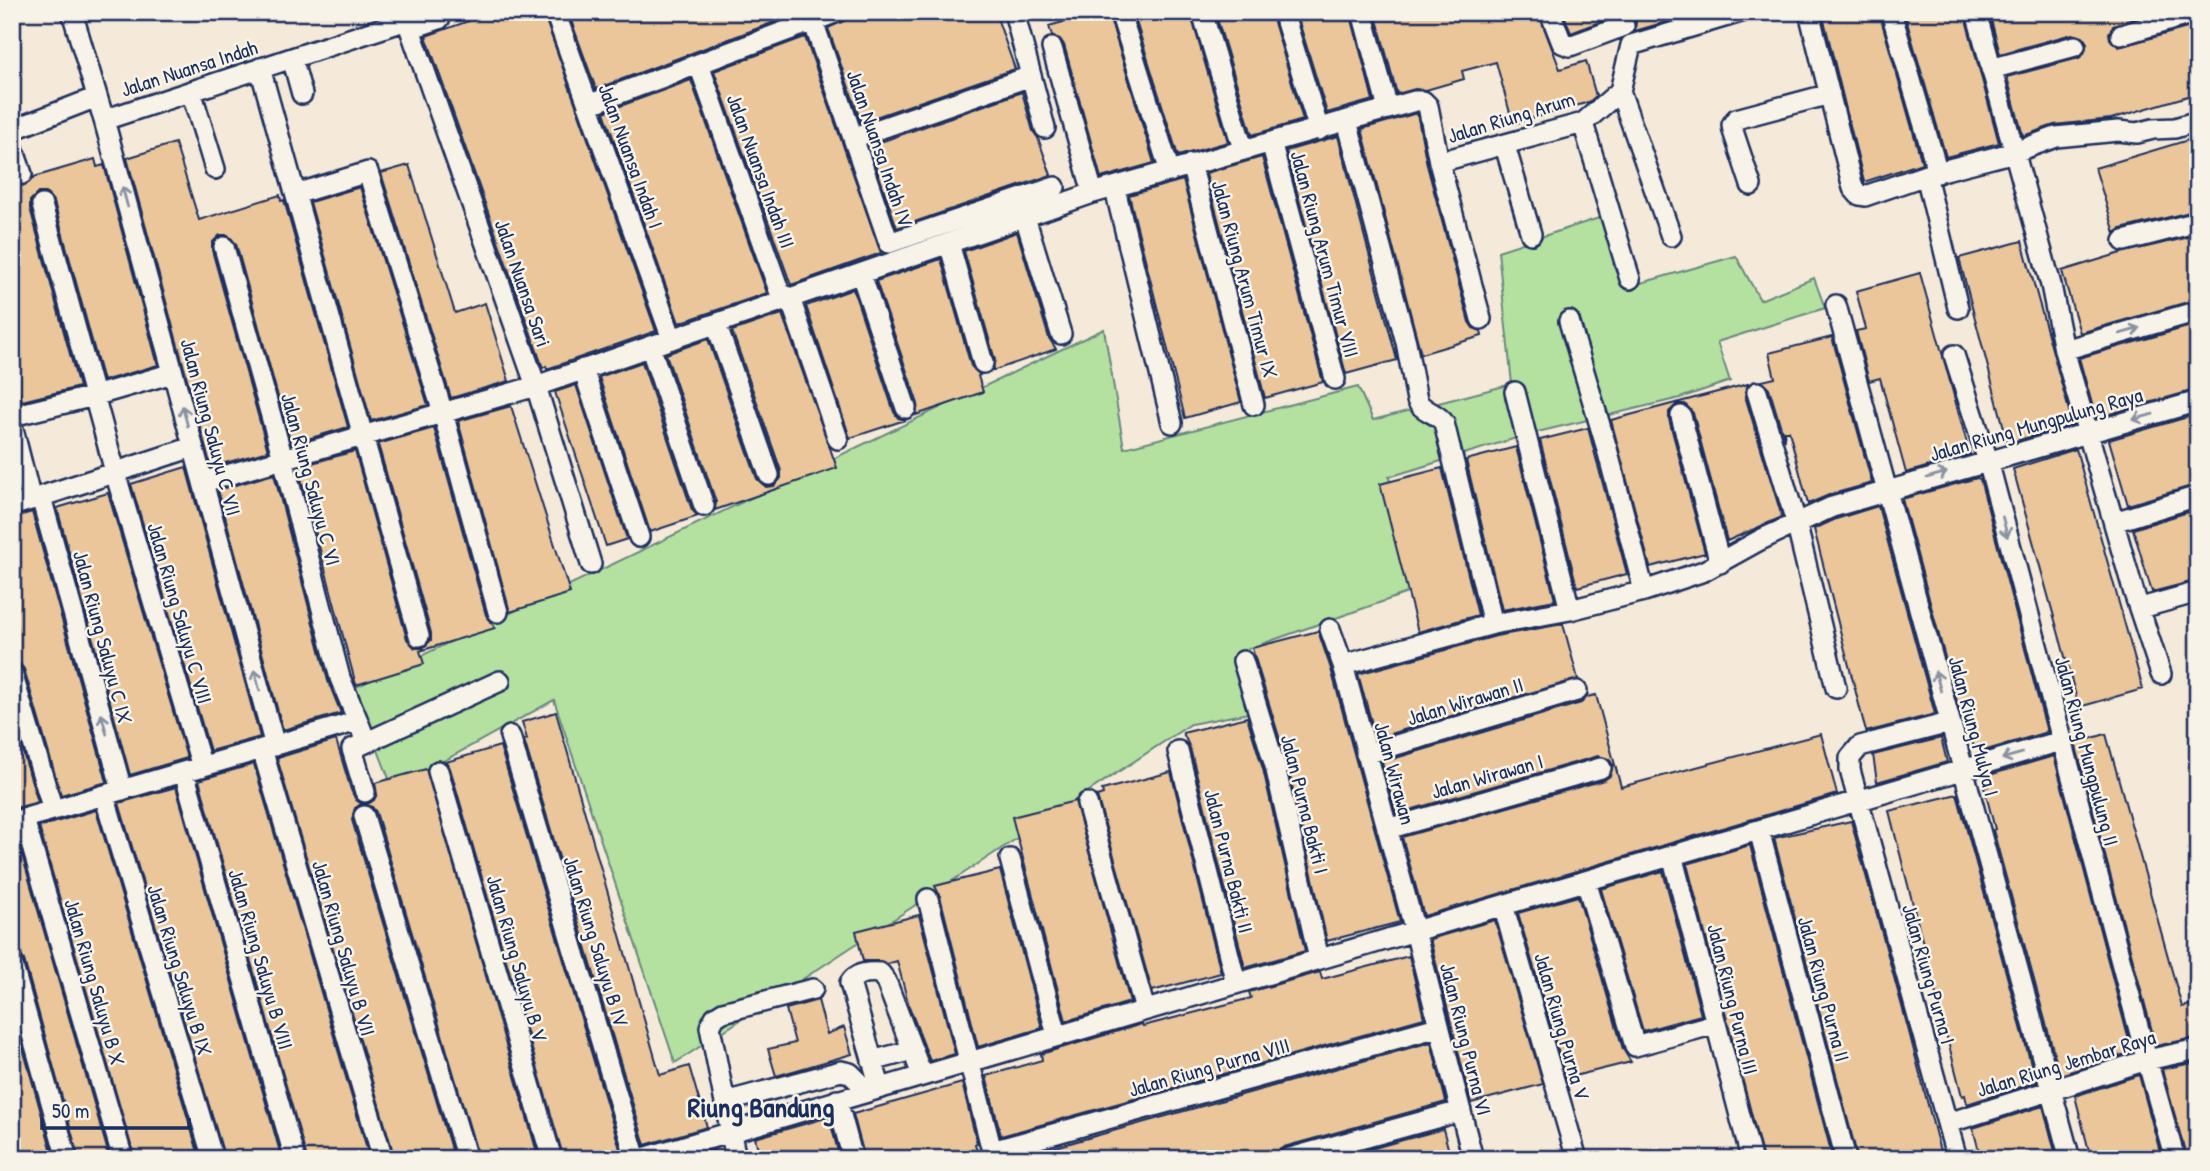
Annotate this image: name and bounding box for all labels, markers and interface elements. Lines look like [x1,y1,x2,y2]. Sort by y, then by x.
street label: Jalan Nuansa Indah [117,32,261,104]
street label: Jalan Nuansa Indah IV [840,66,920,230]
street label: Jalan Nuansa Indah I [591,80,671,232]
street label: Jalan Riung Arum [1444,84,1578,150]
street label: Jalan Nuansa Indah III [720,90,802,252]
street label: Jalan Riung Arum Timur VIII [1283,147,1367,361]
street label: Jalan Riung Arum Timur IX [1205,177,1285,382]
one-way arrow [118,186,131,209]
street label: Jalan Nuansa Sari [488,215,558,351]
one-way arrow [2118,323,2140,336]
street label: Jalan Riung Saluyu C VII [173,335,249,519]
street label: Jalan Riung Mungpulung Raya [1926,380,2146,468]
street label: Jalan Riung Saluyu C VI [274,390,348,568]
one-way arrow [178,406,191,428]
one-way arrow [2132,412,2154,425]
one-way arrow [1925,468,1947,481]
one-way arrow [1999,515,2012,538]
street label: Jalan Riung Saluyu C VIII [140,519,220,707]
street label: Jalan Riung Saluyu C IX [66,547,140,727]
street label: Jalan Riung Mulya I [1941,653,2007,799]
street label: Jalan Riung Mungpulung II [2048,653,2126,849]
one-way arrow [250,669,263,691]
street label: Jalan Wirawan II [1403,670,1527,732]
one-way arrow [1931,670,1944,693]
one-way arrow [96,713,109,735]
street label: Jalan Wirawan [1367,718,1423,828]
street label: Jalan Purna Bakti I [1274,731,1336,877]
street label: Jalan Wirawan I [1428,746,1546,806]
one-way arrow [2001,750,2023,763]
street label: Jalan Purna Bakti II [1197,786,1261,936]
street label: Jalan Riung Saluyu B IV [556,852,636,1030]
street label: Jalan Riung Saluyu B VII [305,857,383,1039]
street label: Jalan Riung Saluyu B VIII [221,865,301,1053]
street label: Jalan Riung Saluyu B V [479,871,555,1045]
street label: Jalan Riung Saluyu B IX [140,881,220,1059]
street label: Jalan Riung Saluyu B X [57,895,133,1069]
street label: Jalan Riung Purna I [1895,901,1963,1047]
street label: Jalan Riung Purna II [1791,913,1857,1065]
street label: Jalan Riung Purna III [1700,921,1766,1077]
street label: Jalan Riung Purna V [1527,949,1597,1103]
street label: Jalan Riung Purna VI [1433,960,1499,1118]
street label: Jalan Riung Jembar Raya [1973,1022,2159,1104]
street label: Jalan Riung Purna VIII [1125,1030,1293,1104]
scale bar [42,1087,189,1131]
district label: Riung Bandung [688,1088,834,1127]
text: 50 m [52,1096,89,1125]

